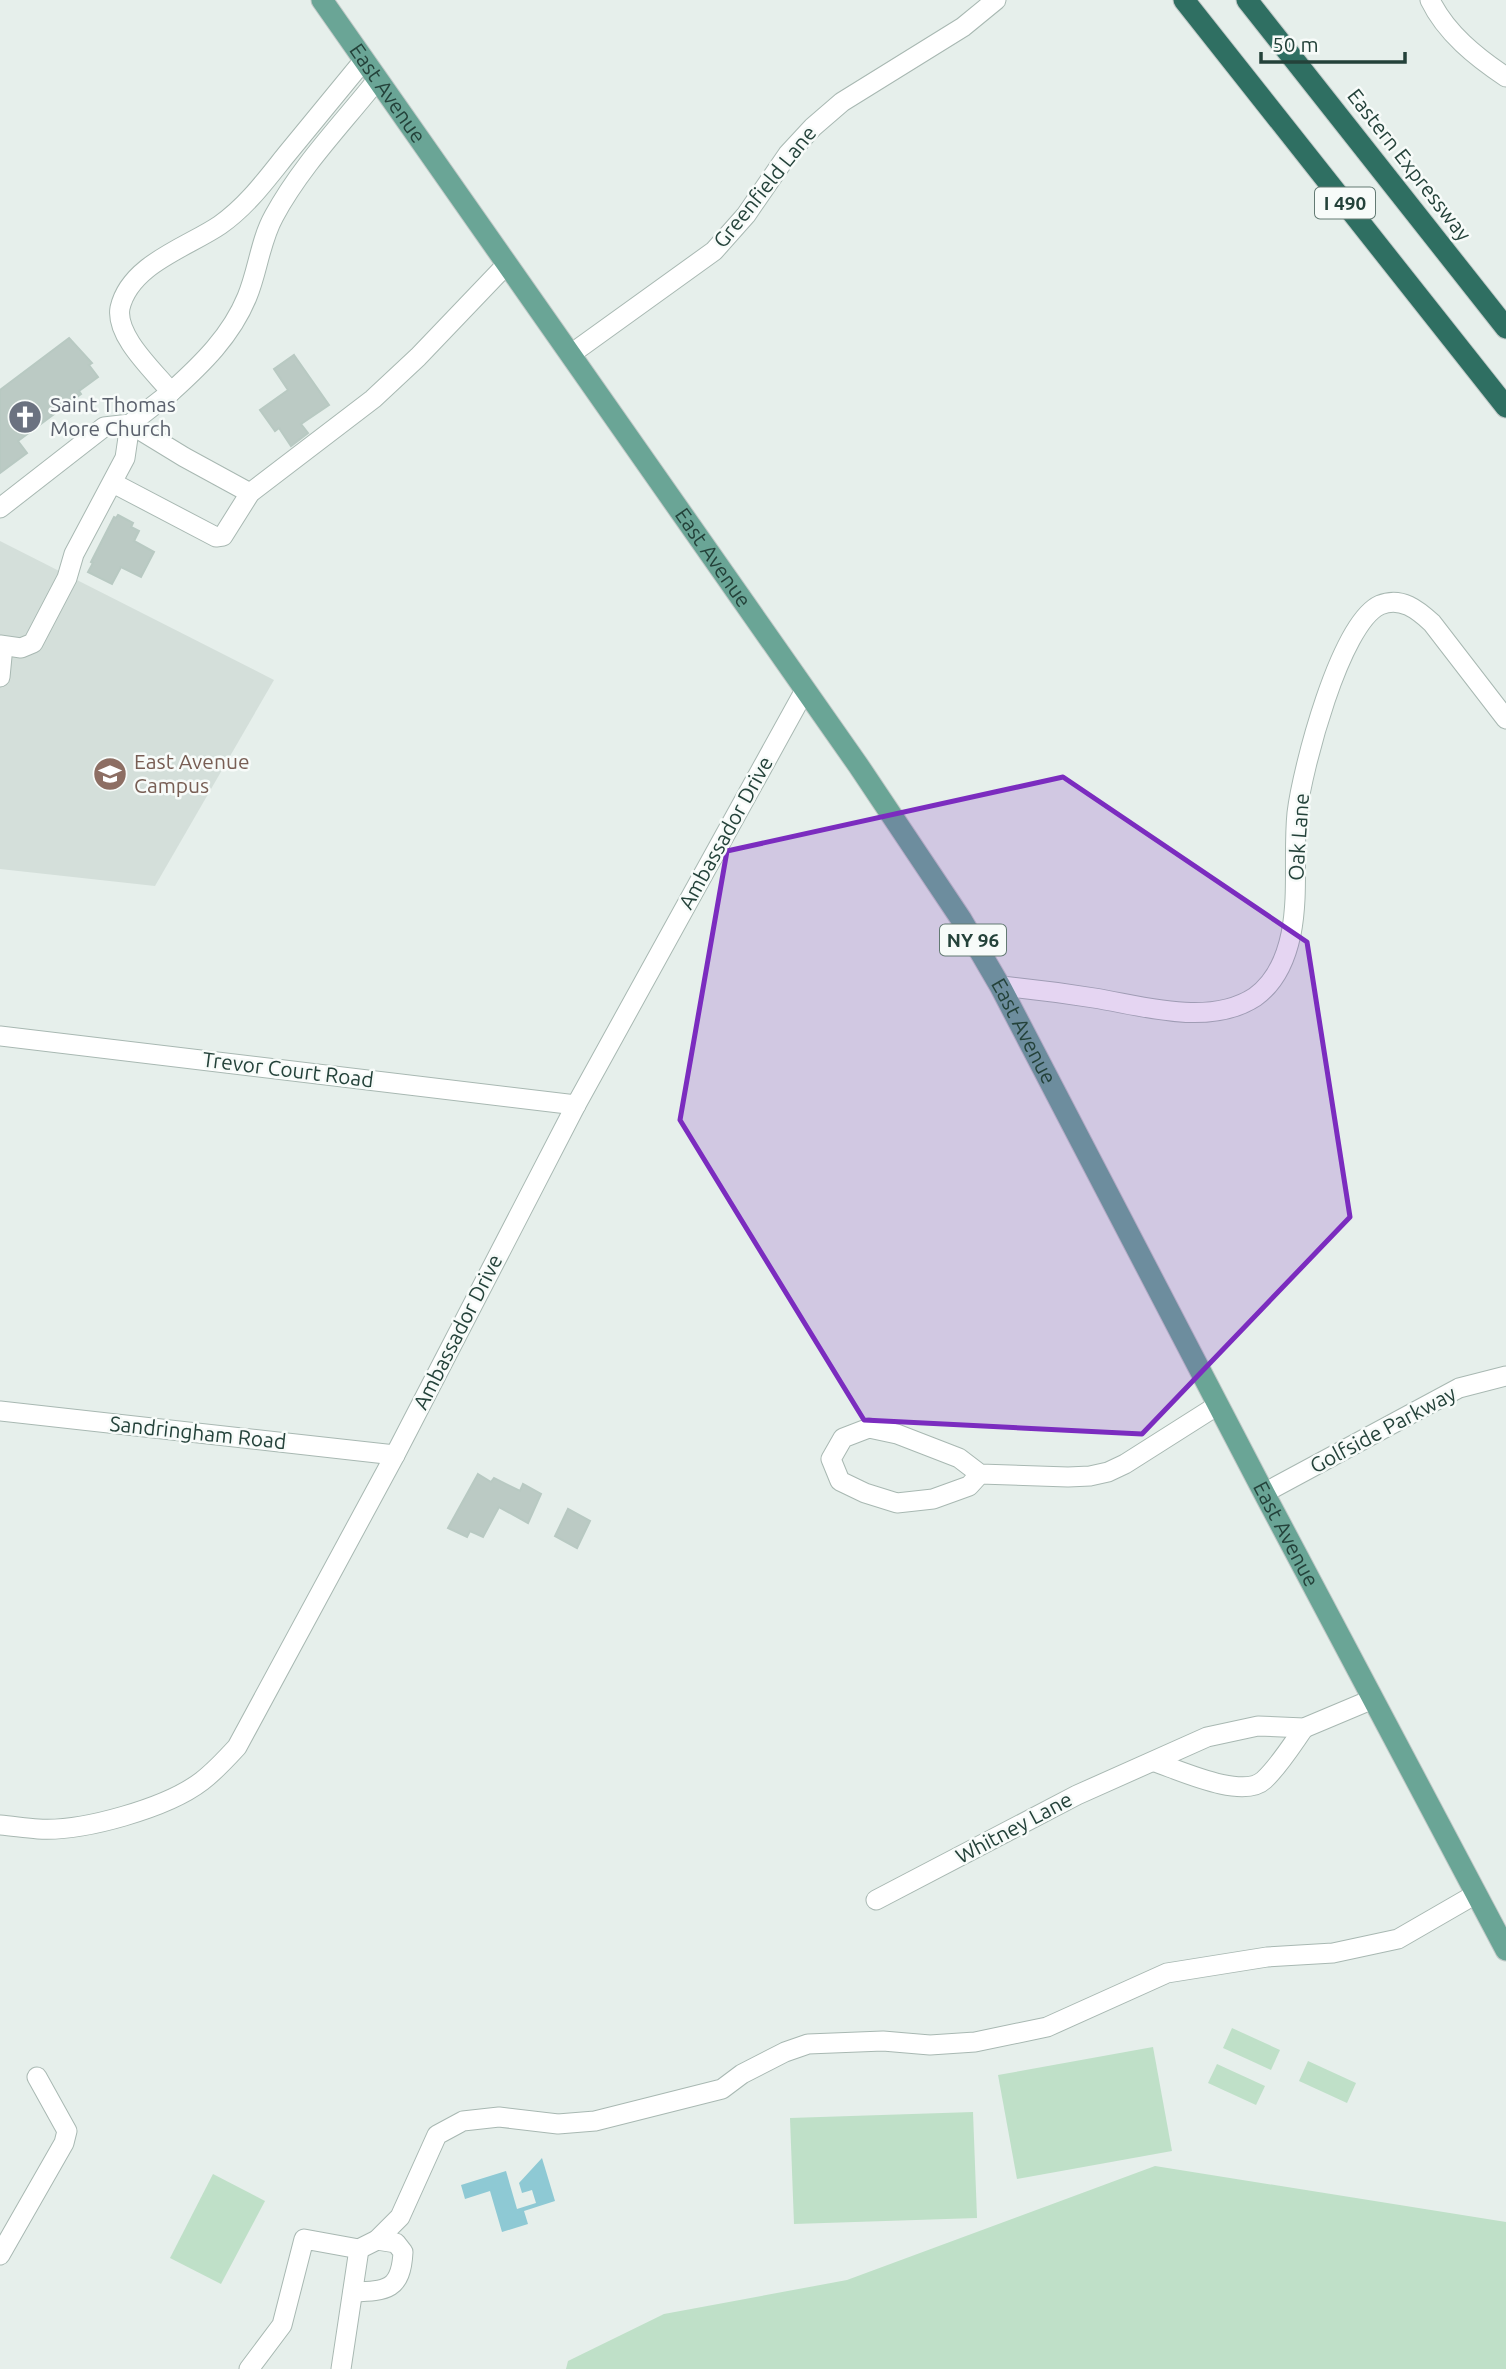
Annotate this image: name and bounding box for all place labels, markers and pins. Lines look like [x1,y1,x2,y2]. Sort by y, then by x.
place label: Saint Thomas More Church [50,392,176,440]
church icon: Saint Thomas More Church [6,398,44,436]
place label: East Avenue Campus [134,749,249,797]
school or university icon: East Avenue Campus [91,755,129,793]

